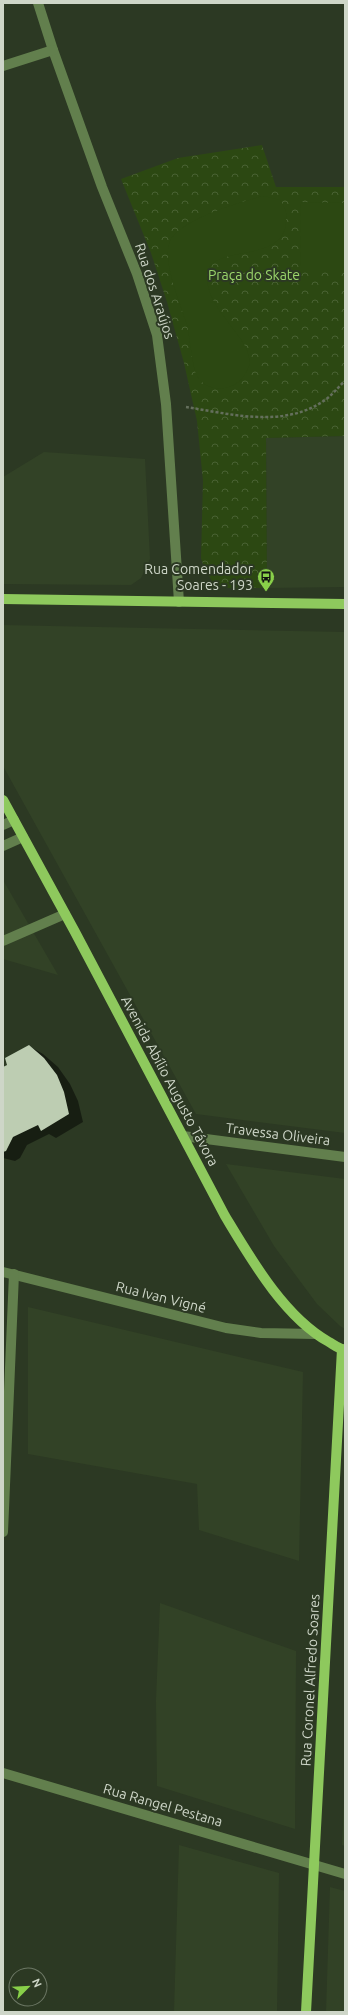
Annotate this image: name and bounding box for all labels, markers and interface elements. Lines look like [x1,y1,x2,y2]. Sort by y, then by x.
street label: Rua dos Araújos [132,241,178,341]
park label: Praça do Skate [208,267,300,283]
place label: Rua Comendador Soares - 193 [144,561,254,593]
bus stop icon: Rua Comendador Soares - 193 [256,567,276,592]
street label: Avenida Abílio Augusto Távora [118,993,222,1169]
street label: Travessa Oliveira [225,1120,331,1148]
street label: Rua Ivan Vigné [114,1278,208,1316]
street label: Rua Coronel Alfredo Soares [297,1593,323,1767]
street label: Rua Rangel Pestana [101,1780,225,1830]
north arrow [8,1967,48,2007]
text: N [30,1977,44,1989]

